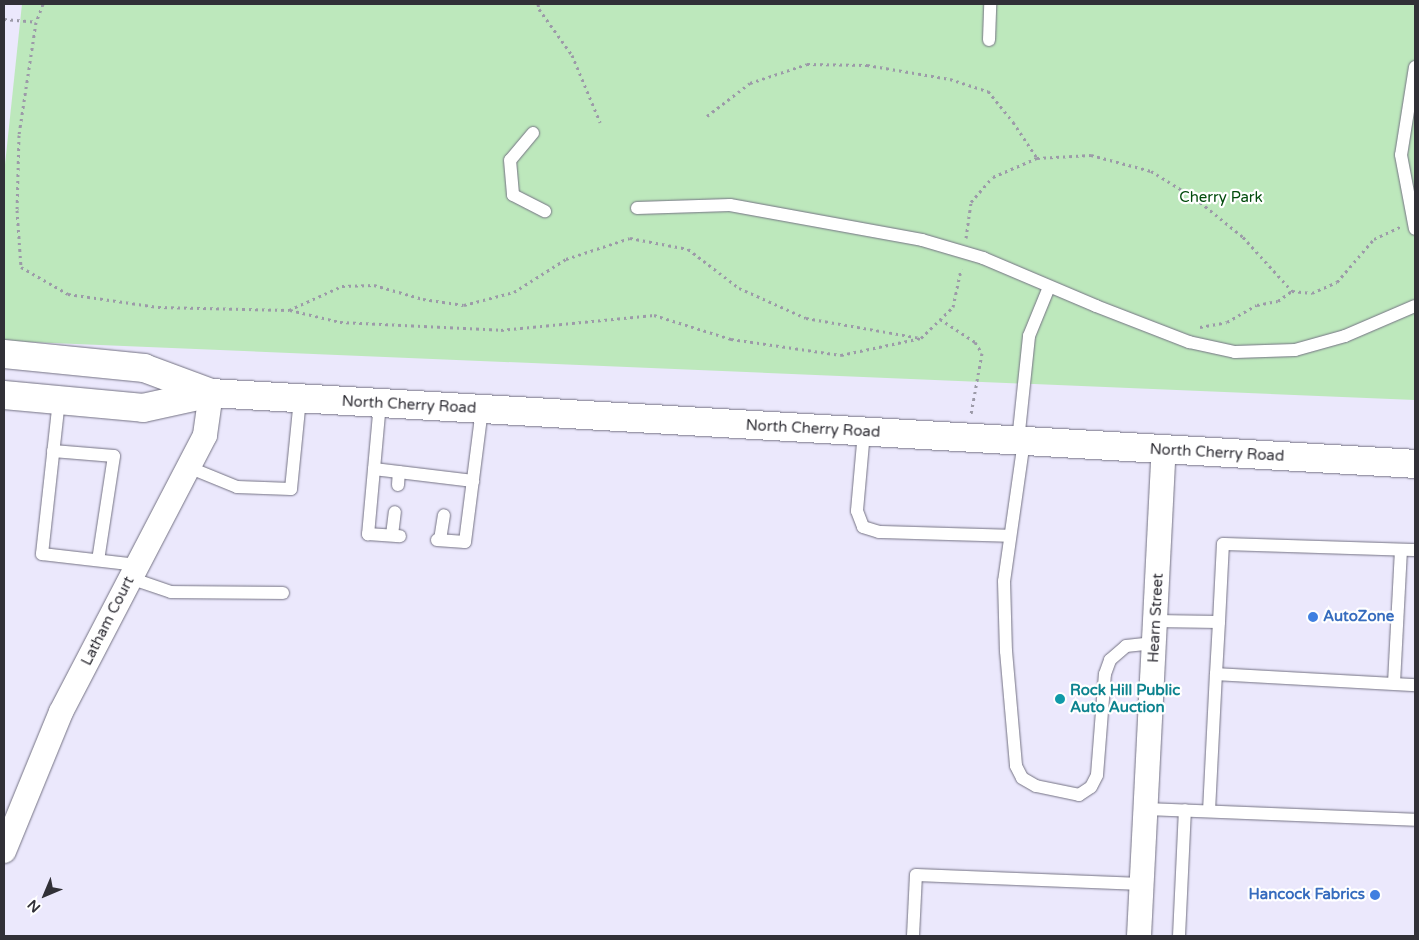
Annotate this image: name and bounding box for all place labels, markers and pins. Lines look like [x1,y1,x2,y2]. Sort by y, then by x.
place label: AutoZone [1323,608,1394,626]
marker: AutoZone [1307,611,1319,623]
place label: Rock Hill Public Auto Auction [1070,681,1180,716]
marker: Rock Hill Public Auto Auction [1054,693,1066,705]
place label: Hancock Fabrics [1248,886,1365,904]
marker: Hancock Fabrics [1369,889,1381,901]

